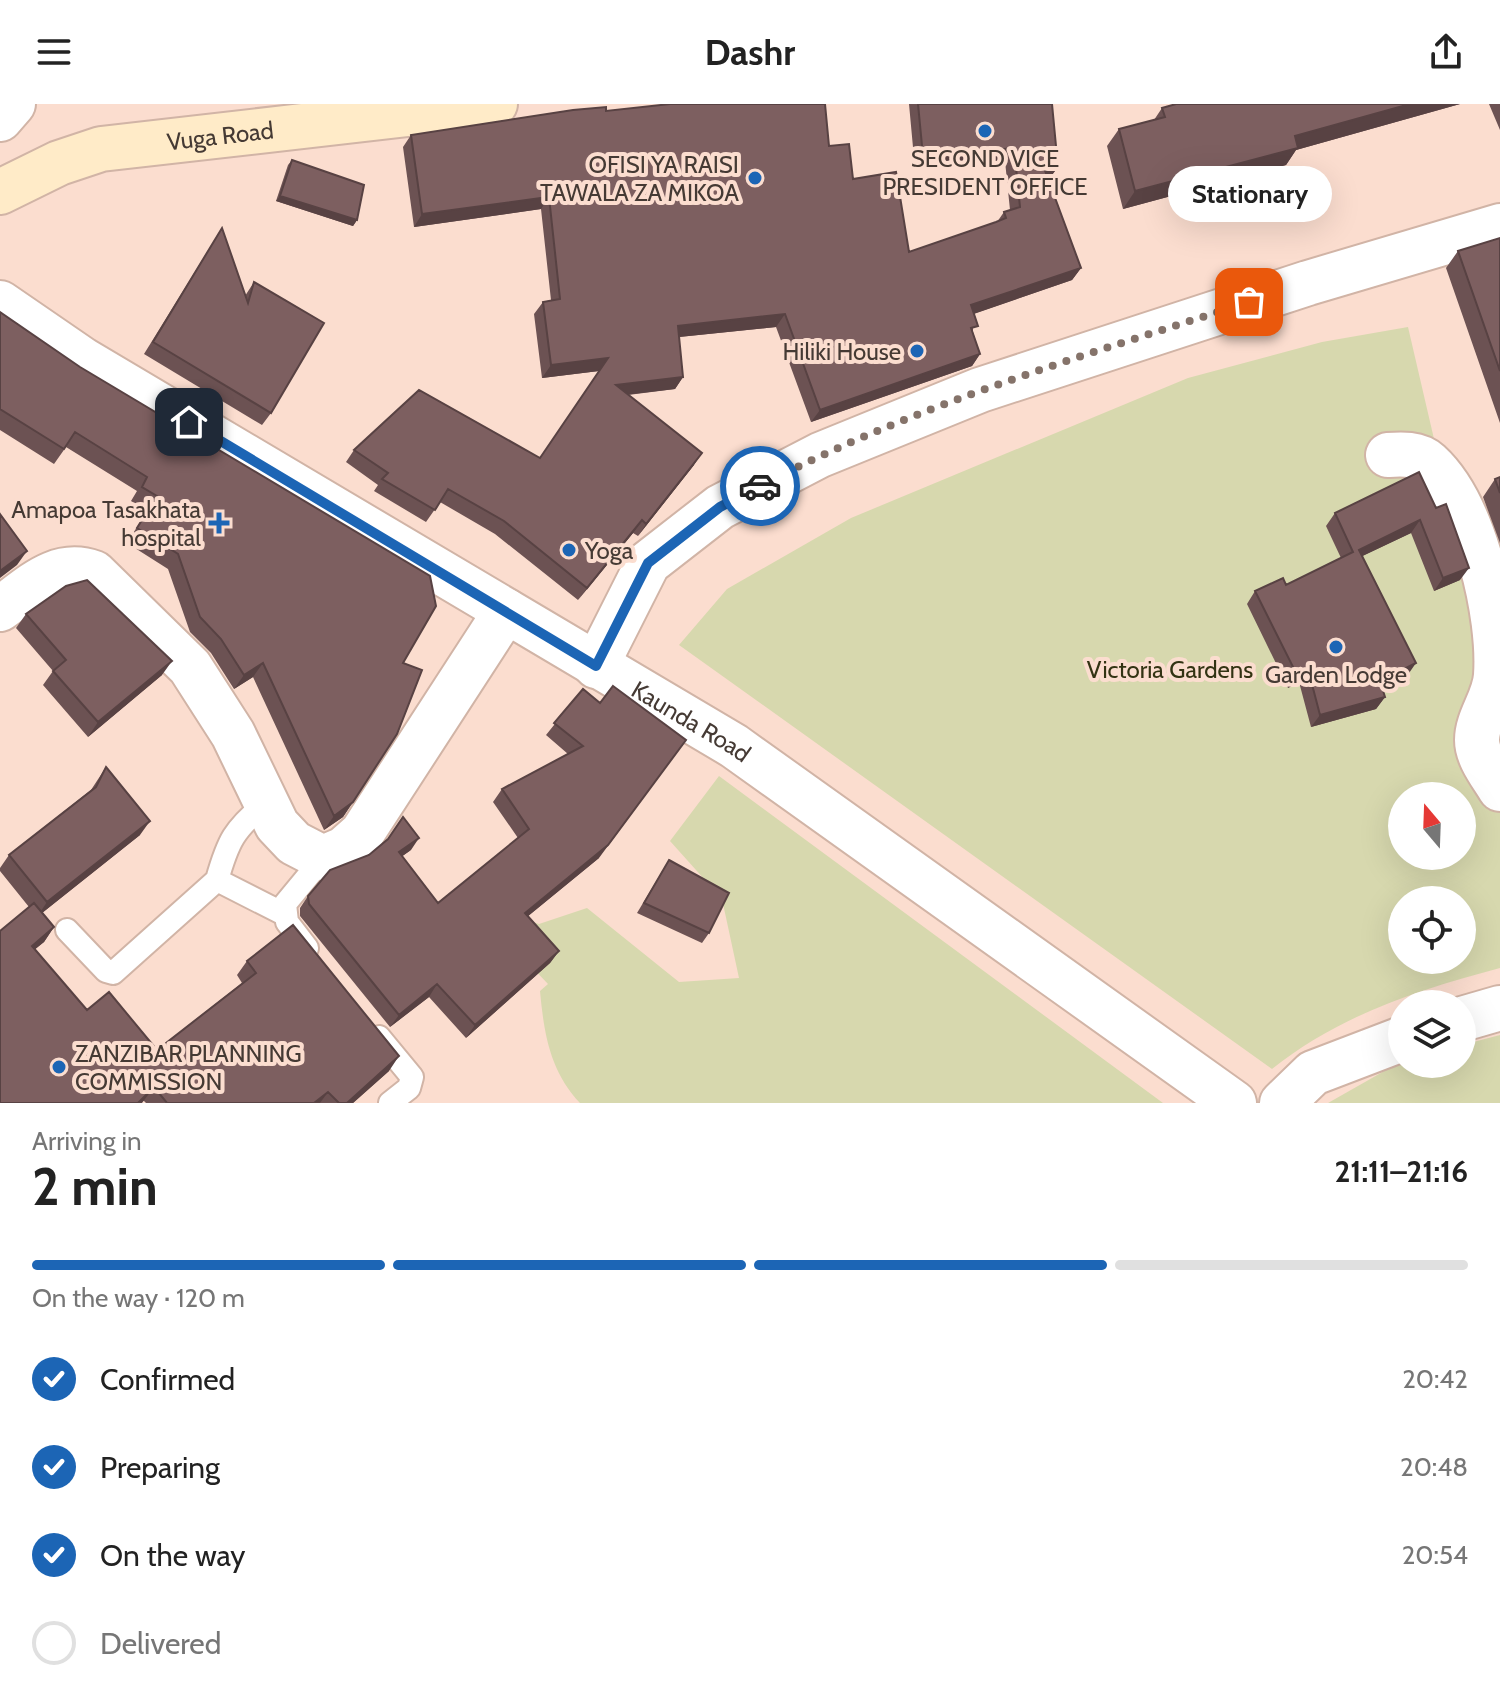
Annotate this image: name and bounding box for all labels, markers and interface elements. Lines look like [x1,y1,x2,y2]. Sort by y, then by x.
icon: menu [32,30,76,74]
text: Dashr [705,30,795,74]
icon: share [1424,30,1468,74]
street label: Vuga Road [165,115,275,156]
marker: SECOND VICE PRESIDENT OFFICE [976,122,994,140]
place label: SECOND VICE PRESIDENT OFFICE [882,144,1088,201]
place label: OFISI YA RAISI TAWALA ZA MIKOA [540,150,739,207]
callout: Stationary [1167,166,1331,222]
marker: OFISI YA RAISI TAWALA ZA MIKOA [746,169,764,187]
text: Stationary [1192,178,1308,210]
pin [1215,268,1283,336]
icon: bag [1227,280,1271,324]
place label: Hiliki House [783,337,901,366]
marker: Hiliki House [908,342,926,360]
pin [155,388,223,456]
icon: home [167,400,211,444]
courier [720,446,800,526]
icon: car [738,464,782,508]
place label: Amapoa Tasakhata hospital [11,495,201,552]
marker: Amapoa Tasakhata hospital [208,512,230,534]
place label: Yoga [584,536,634,565]
marker: Yoga [560,541,578,559]
marker: Garden Lodge [1327,638,1345,656]
park label: Victoria Gardens [1087,655,1253,684]
place label: Garden Lodge [1265,660,1407,689]
street label: Kaunda Road [627,674,756,768]
north arrow [1388,782,1476,870]
map controls [1388,782,1476,1078]
button: locate [1388,886,1476,974]
button: layers [1388,990,1476,1078]
place label: ZANZIBAR PLANNING COMMISSION [75,1039,302,1096]
marker: ZANZIBAR PLANNING COMMISSION [50,1058,68,1076]
text: Arriving in [32,1125,142,1157]
text: 21:11–21:16 [1334,1153,1468,1190]
text: 2 min [32,1155,158,1218]
text: On the way · 120 m [32,1282,245,1314]
icon: check [32,1357,76,1401]
text: Confirmed [100,1361,235,1398]
text: 20:42 [1402,1363,1468,1395]
icon: check [32,1445,76,1489]
text: Preparing [100,1449,220,1486]
text: 20:48 [1400,1451,1468,1483]
icon: check [32,1533,76,1577]
text: On the way [100,1537,245,1574]
text: 20:54 [1402,1539,1468,1571]
text: Delivered [100,1625,221,1662]

